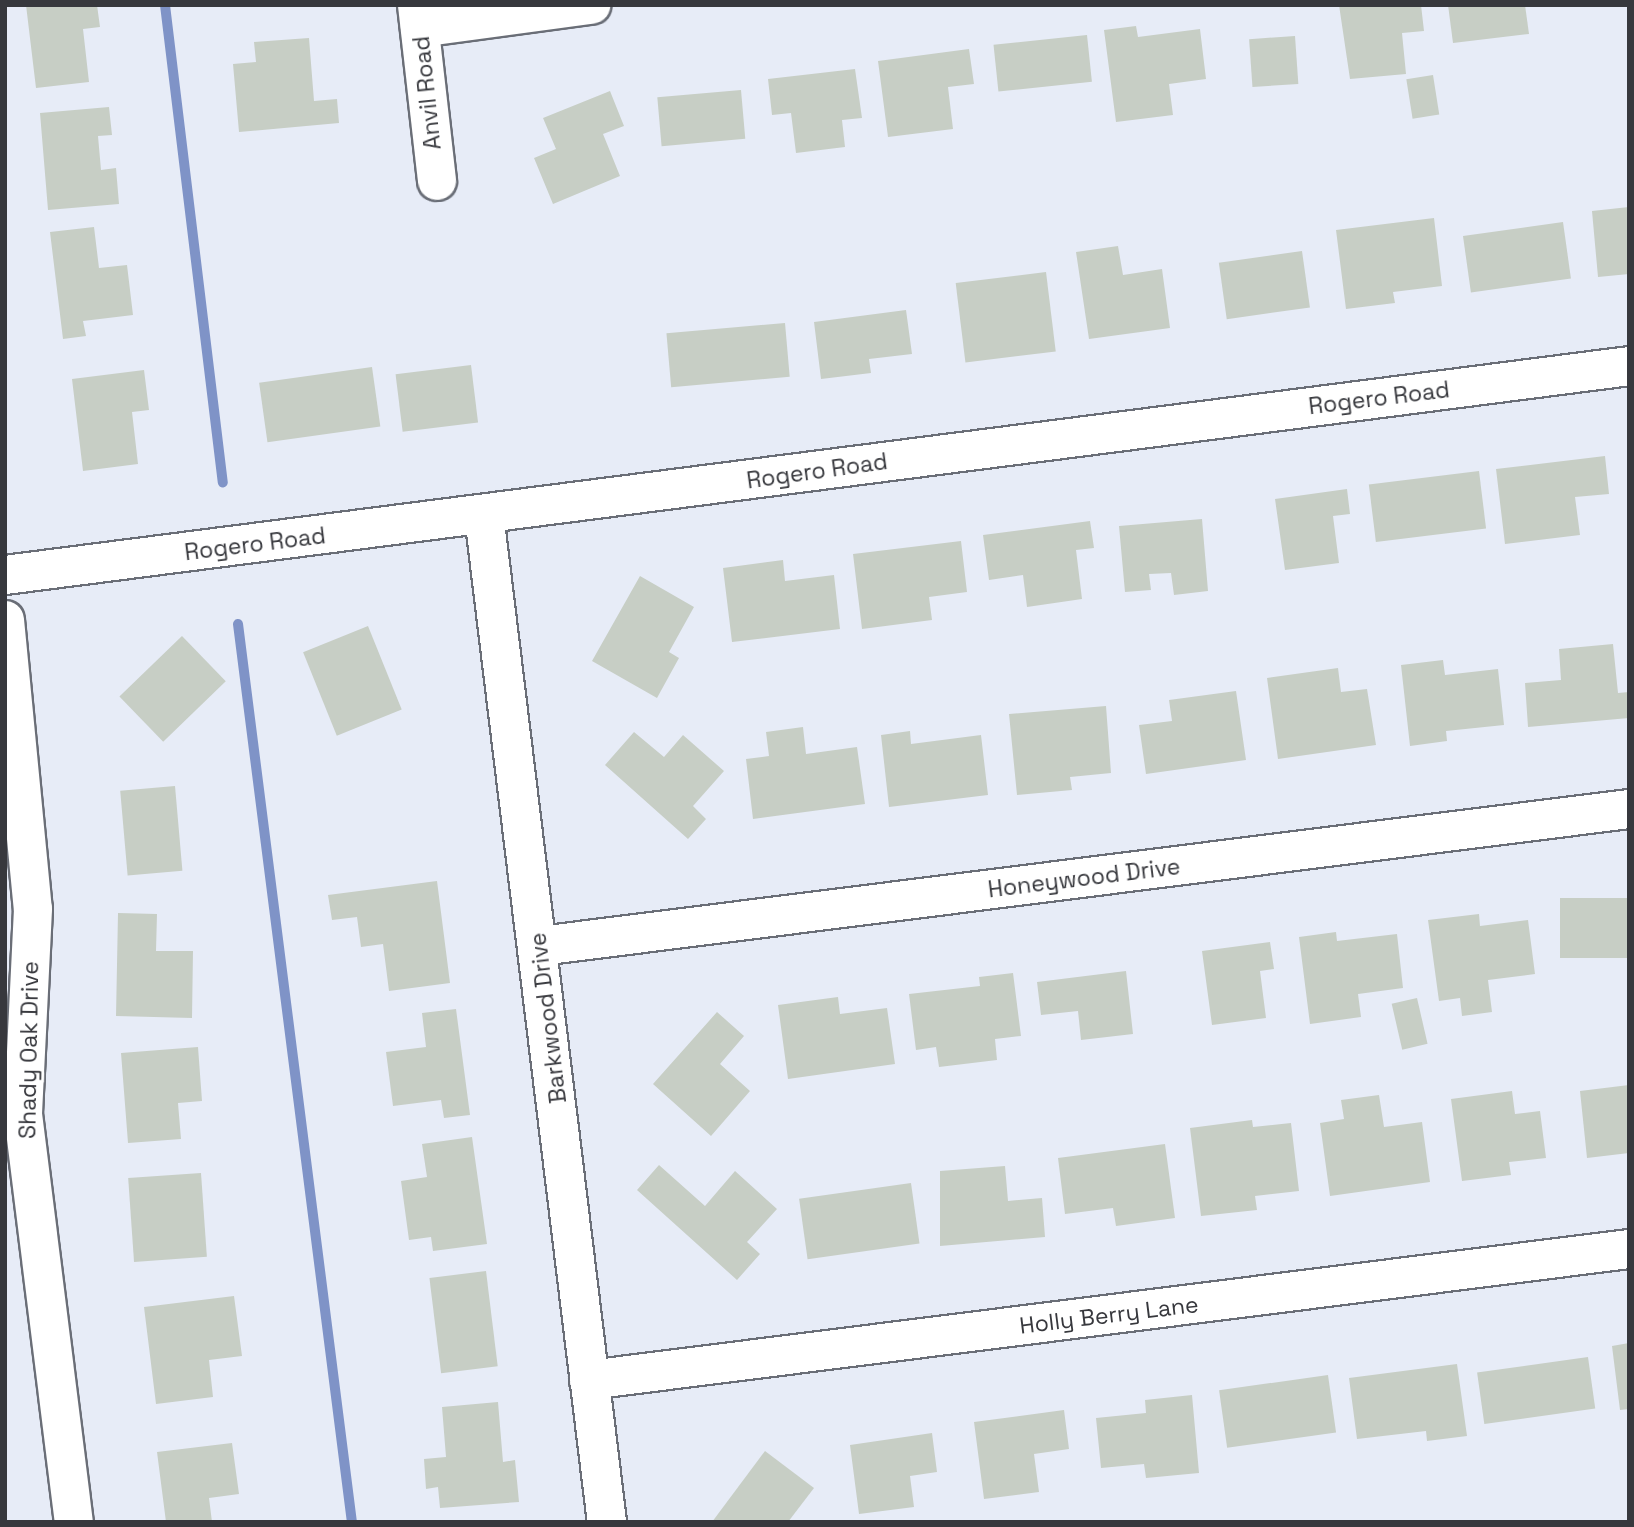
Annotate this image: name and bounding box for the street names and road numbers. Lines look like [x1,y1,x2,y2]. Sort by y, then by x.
street label: Anvil Road [407,35,447,151]
street label: Rogero Road [1307,376,1451,420]
street label: Rogero Road [745,447,889,495]
street label: Rogero Road [183,522,327,566]
street label: Honeywood Drive [986,853,1182,903]
street label: Barkwood Drive [524,931,572,1105]
street label: Shady Oak Drive [14,961,44,1139]
street label: Holly Berry Lane [1018,1290,1200,1340]

